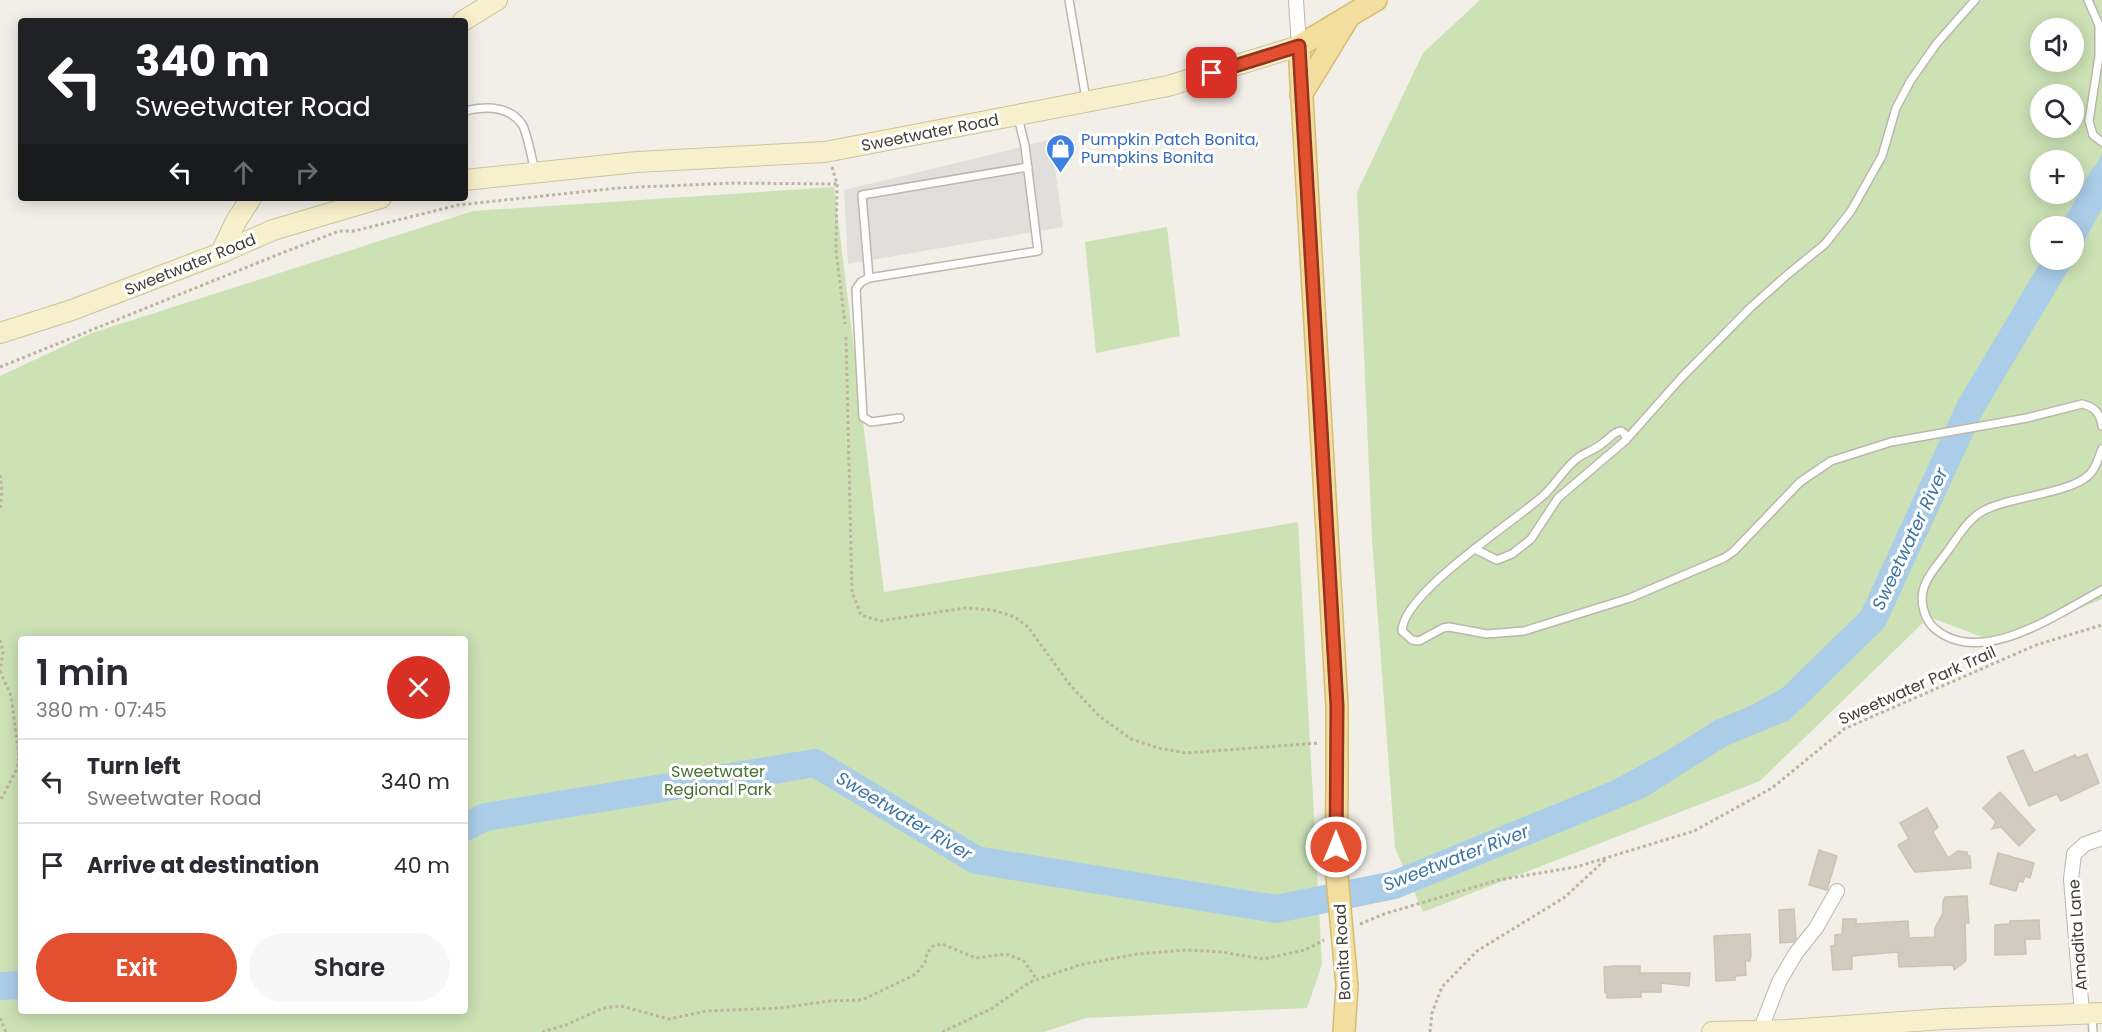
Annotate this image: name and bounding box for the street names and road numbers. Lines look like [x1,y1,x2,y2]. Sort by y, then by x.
street label: Sweetwater Road [859,108,1001,157]
street label: Sweetwater Road [121,228,259,301]
street label: Sweetwater Park Trail [1835,640,2000,731]
street label: Amadita Lane [2062,878,2093,991]
street label: Bonita Road [1328,903,1357,1001]

